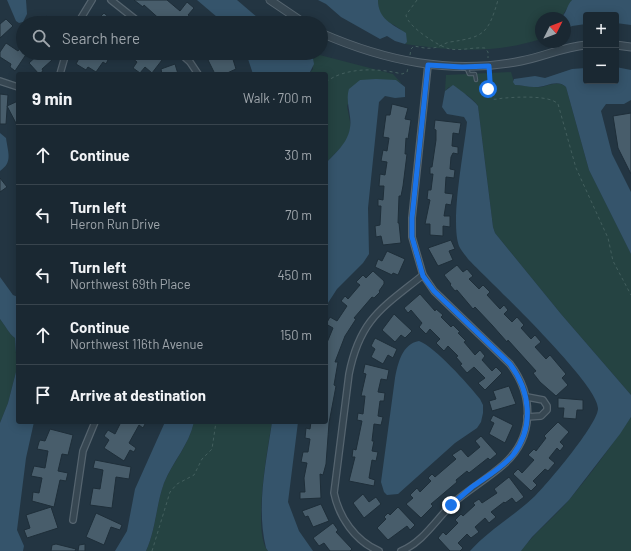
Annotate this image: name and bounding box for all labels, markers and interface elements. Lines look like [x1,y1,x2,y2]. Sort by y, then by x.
north arrow [535,12,571,48]
map controls [583,12,619,84]
button: + [583,12,619,48]
search box [16,16,328,60]
icon: search [30,27,52,49]
text: Search here [62,29,140,47]
button: − [583,48,619,84]
route start [479,80,497,98]
text: 9 min [32,88,72,108]
text: Walk · 700 m [243,90,312,106]
icon: ahead [32,144,54,166]
text: Continue [70,146,130,164]
text: 30 m [285,147,312,163]
text: Turn left [70,198,126,216]
icon: left [32,204,54,226]
text: 70 m [285,207,312,223]
text: Heron Run Drive [70,216,160,232]
text: Turn left [70,258,126,276]
icon: left [32,264,54,286]
text: 450 m [277,267,312,283]
text: Northwest 69th Place [70,276,191,292]
text: Continue [70,318,130,336]
icon: ahead [32,324,54,346]
text: 150 m [280,327,312,343]
text: Northwest 116th Avenue [70,336,203,352]
icon: arrive [32,384,54,406]
text: Arrive at destination [70,386,206,404]
route end [442,496,460,514]

